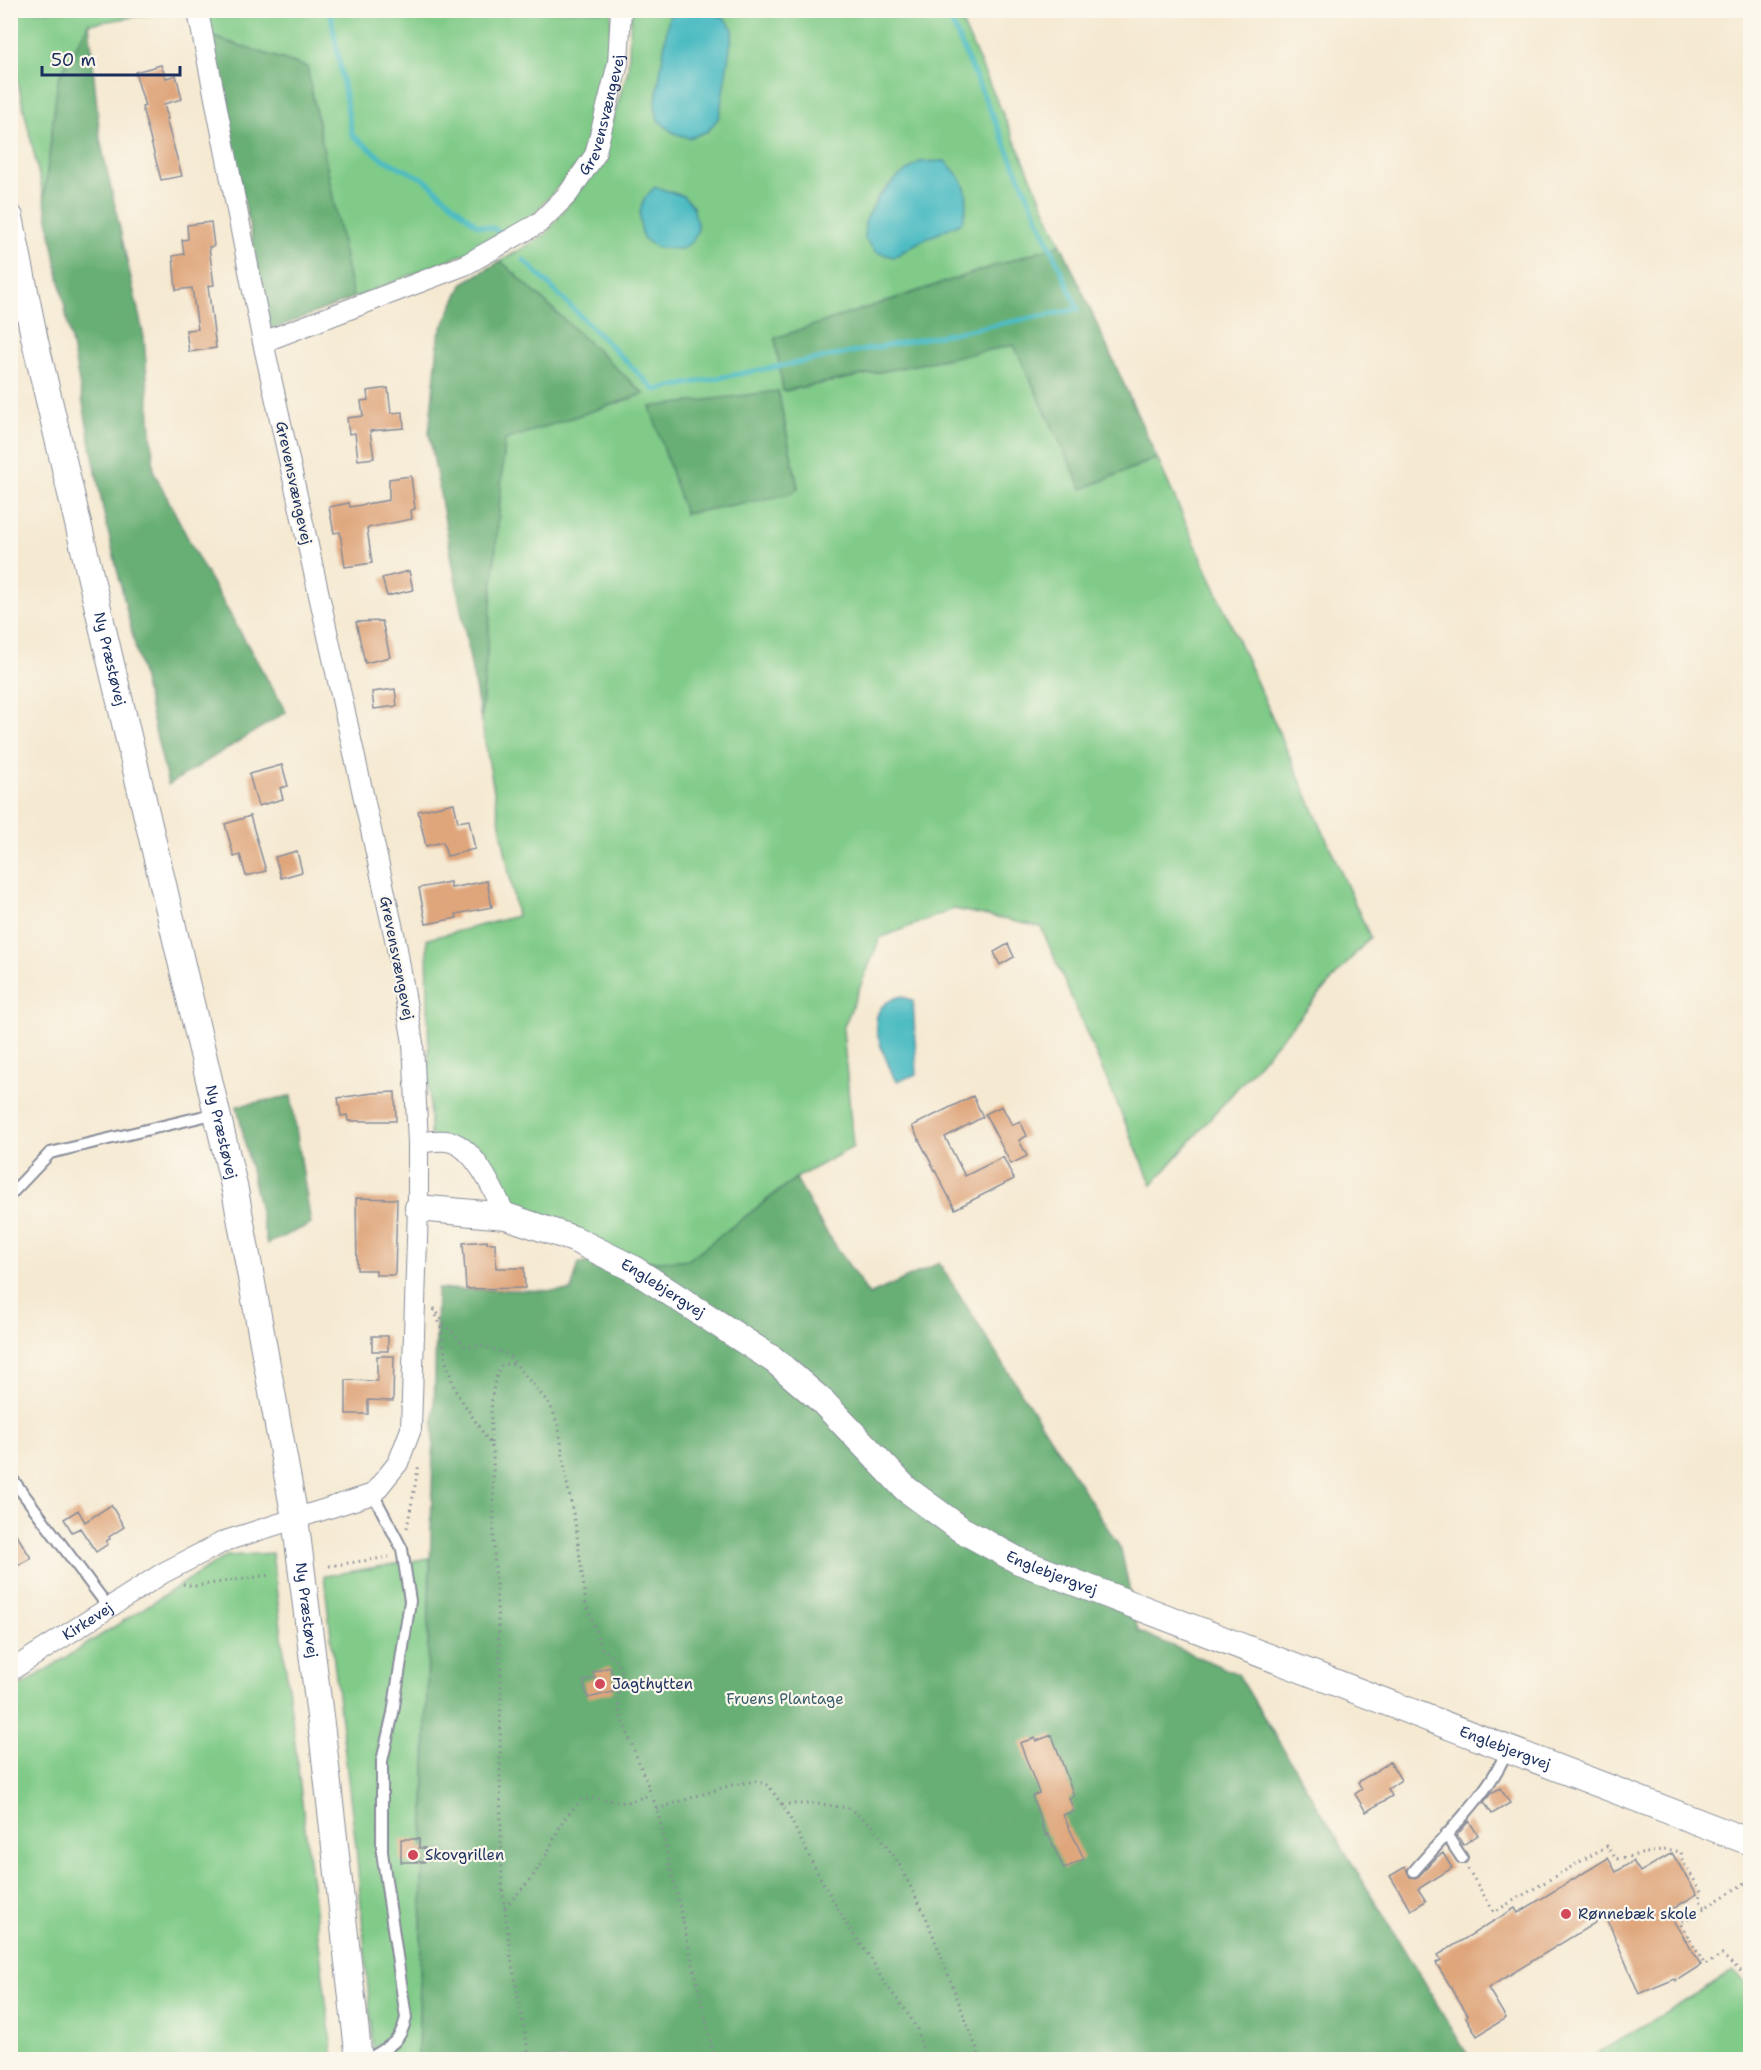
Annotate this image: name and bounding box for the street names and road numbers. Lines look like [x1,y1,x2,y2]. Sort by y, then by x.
street label: Grevensvængevej [574,54,628,179]
street label: Grevensvængevej [271,419,317,547]
street label: Ny Præstøvej [89,610,131,708]
street label: Grevensvængevej [375,894,419,1022]
street label: Ny Præstøvej [201,1083,242,1181]
street label: Englebjergvej [618,1254,709,1323]
street label: Englebjergvej [1002,1546,1100,1600]
street label: Ny Præstøvej [291,1561,323,1659]
street label: Kirkevej [58,1598,117,1645]
street label: Englebjergvej [1456,1721,1554,1774]

